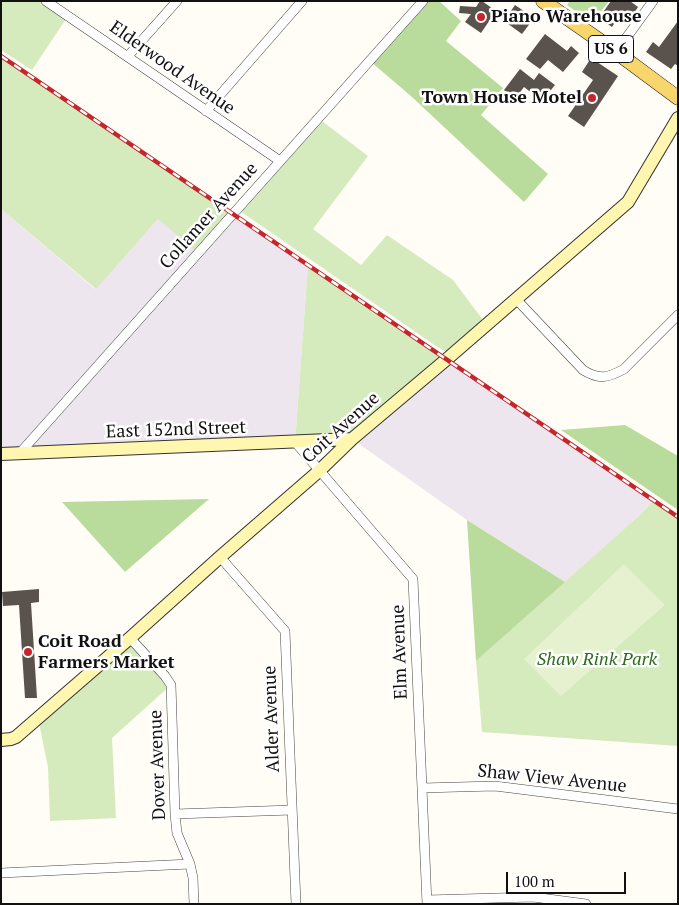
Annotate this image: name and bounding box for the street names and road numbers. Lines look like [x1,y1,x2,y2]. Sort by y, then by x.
street label: Elderwood Avenue [105,17,239,119]
road number: US 6 [588,36,634,62]
street label: Collamer Avenue [156,158,262,274]
street label: Coit Avenue [298,388,384,468]
street label: East 152nd Street [106,417,246,443]
street label: Elm Avenue [388,604,412,700]
street label: Alder Avenue [259,665,285,773]
street label: Dover Avenue [145,709,171,821]
street label: Shaw View Avenue [476,760,628,798]

